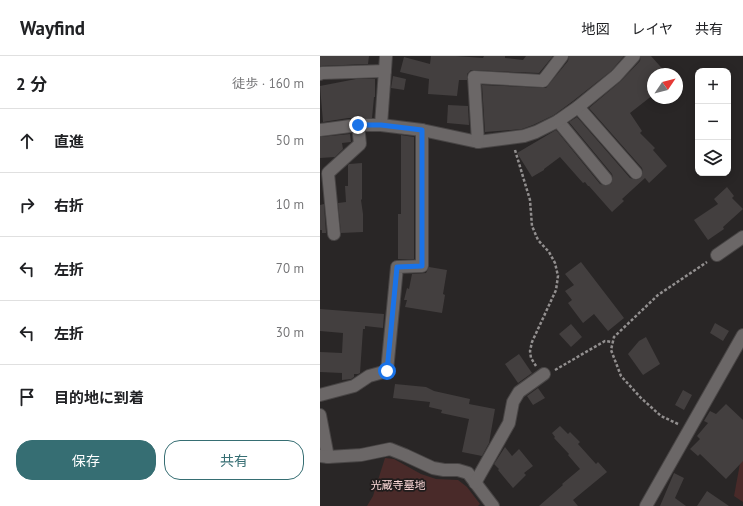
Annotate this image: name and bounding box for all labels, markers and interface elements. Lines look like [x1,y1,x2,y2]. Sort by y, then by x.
text: Wayfind [20,16,85,40]
text: 地図 [581,20,609,38]
text: レイヤ [631,20,673,38]
text: 共有 [695,20,723,38]
north arrow [647,68,683,104]
map controls [695,68,731,176]
button: + [695,68,731,104]
text: 2 分 [16,73,47,95]
text: 徒歩 · 160 m [232,75,304,92]
button: − [695,104,731,140]
route end [349,116,367,134]
icon: ahead [16,130,38,152]
text: 直進 [54,132,84,151]
text: 50 m [276,132,304,149]
button: layers [695,140,731,176]
icon: right [16,194,38,216]
text: 右折 [54,196,84,215]
text: 10 m [276,196,304,213]
icon: left [16,258,38,280]
text: 左折 [54,260,84,279]
text: 70 m [276,260,304,277]
icon: left [16,322,38,344]
text: 左折 [54,324,84,343]
text: 30 m [276,324,304,341]
route start [378,362,396,380]
icon: arrive [16,386,38,408]
text: 目的地に到着 [54,388,144,407]
button: 保存 [16,440,156,480]
button: 共有 [164,440,304,480]
park label: 光蔵寺墓地 [371,478,426,492]

